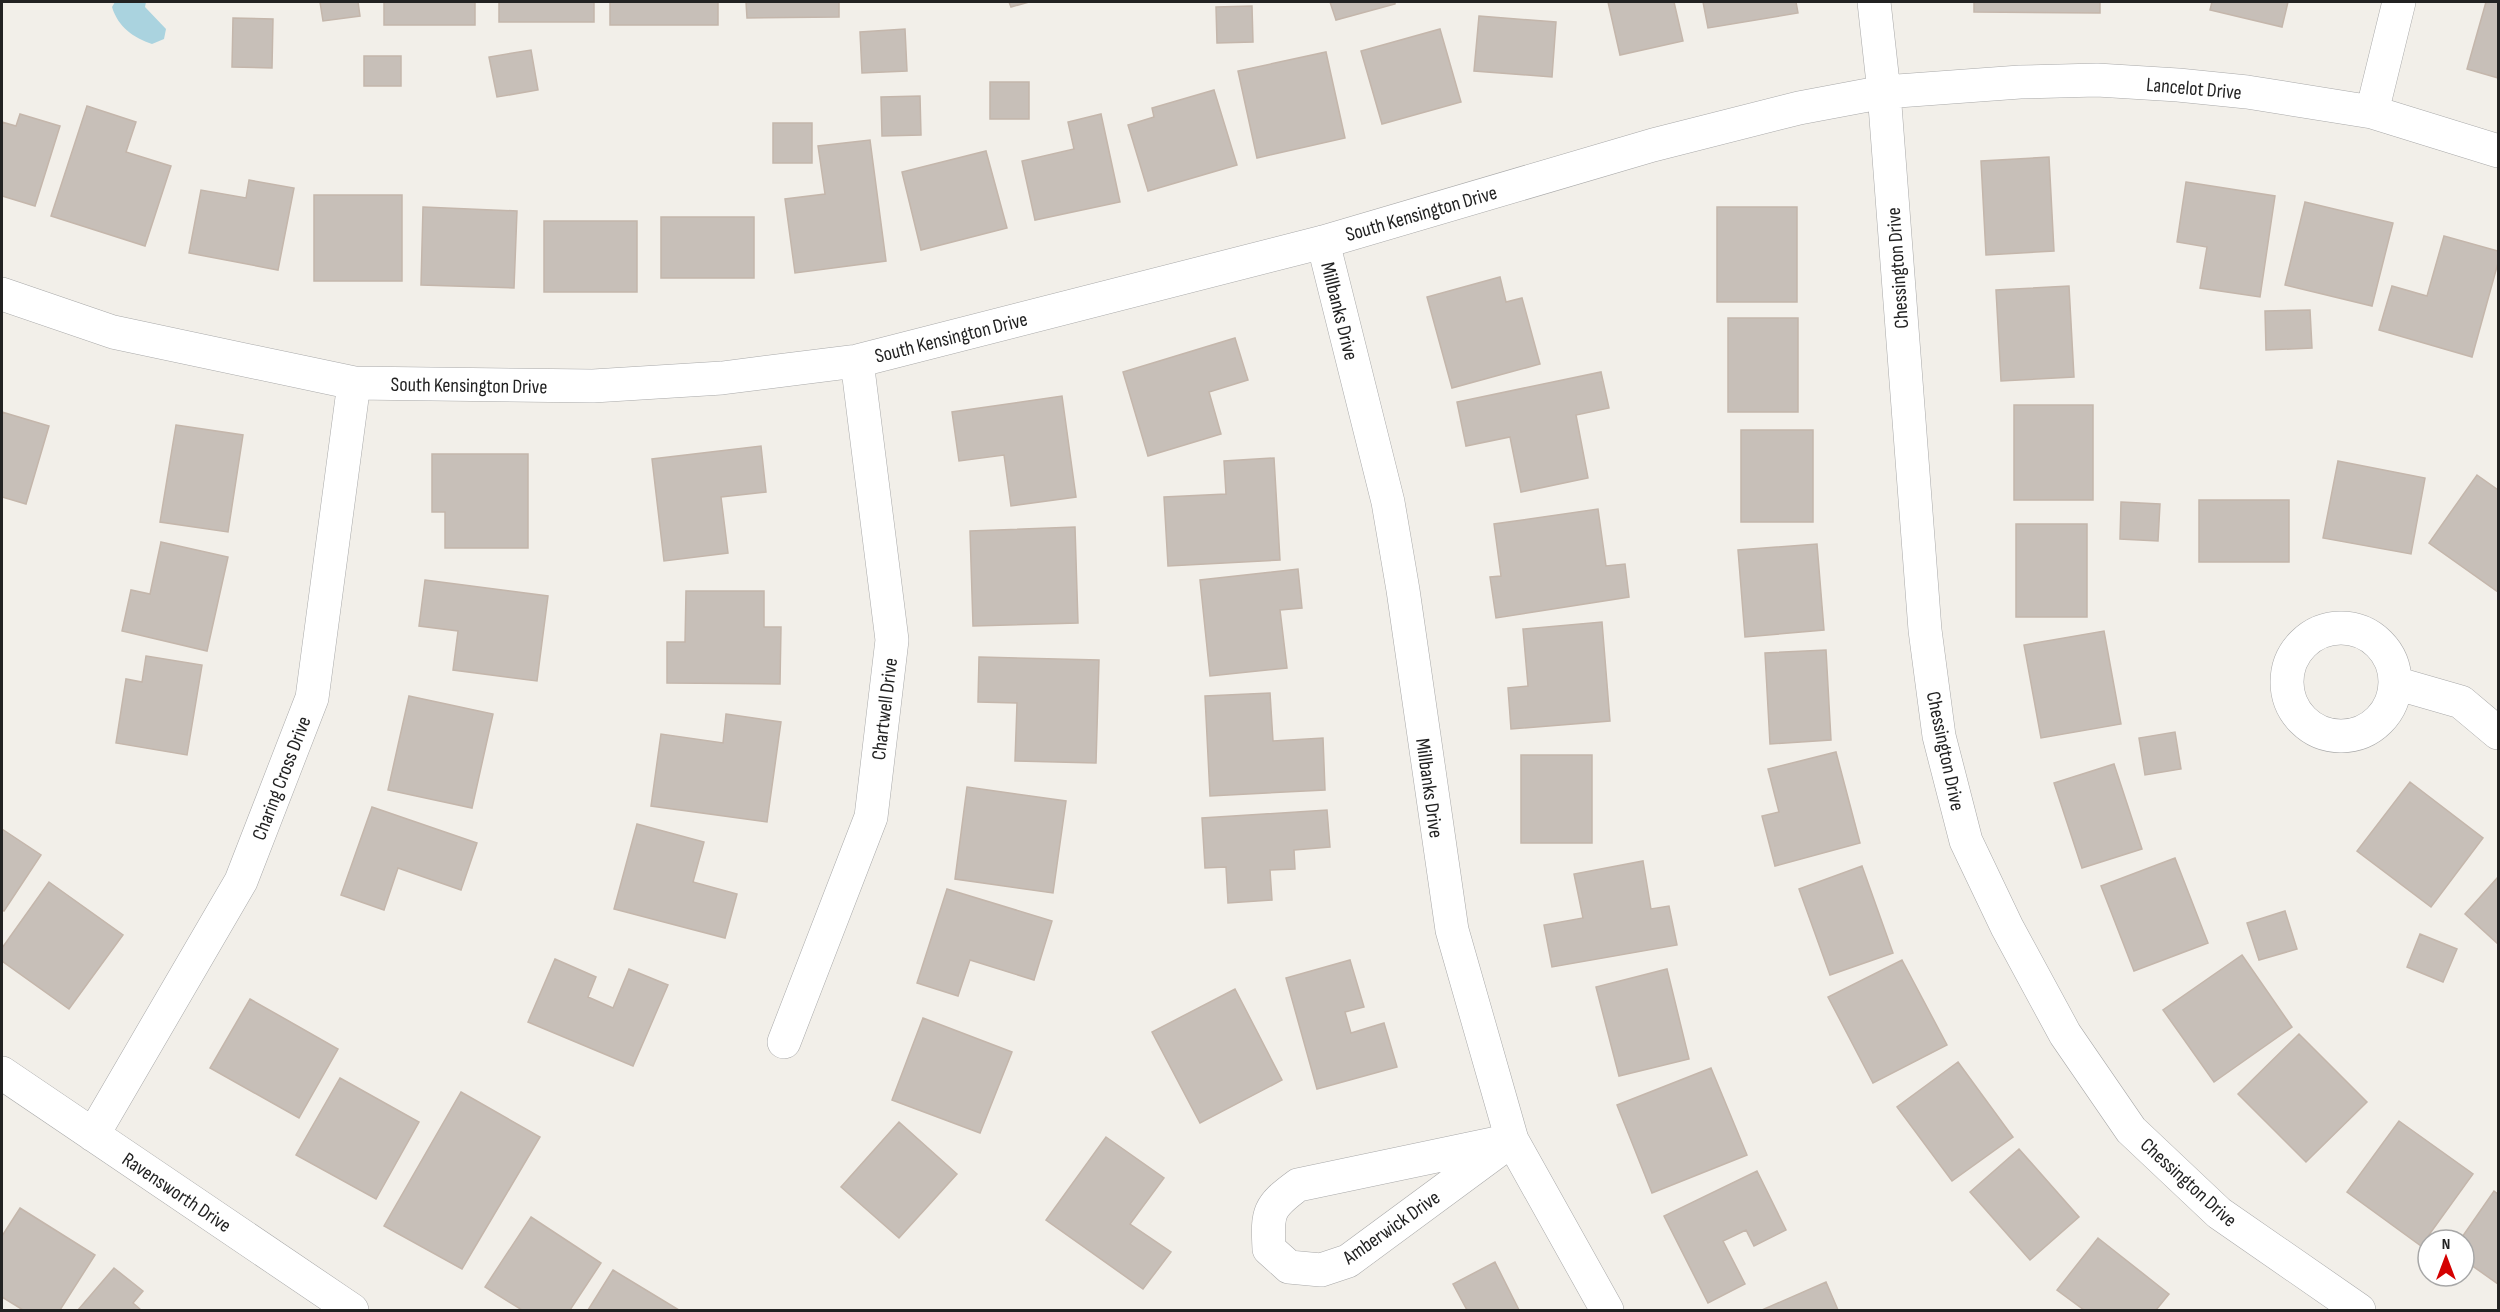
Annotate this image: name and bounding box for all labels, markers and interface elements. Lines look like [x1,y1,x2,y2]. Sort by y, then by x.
street label: Lancelot Drive [2145,73,2243,105]
street label: South Kensington Drive [1343,181,1500,247]
street label: Chessington Drive [1882,206,1914,329]
street label: Millbanks Drive [1315,260,1363,363]
street label: South Kensington Drive [872,307,1030,369]
street label: South Kensington Drive [390,373,547,399]
street label: Chartwell Drive [867,657,903,762]
street label: Chessington Drive [1921,689,1969,813]
street label: Charing Cross Drive [247,713,317,844]
street label: Millbanks Drive [1410,737,1448,839]
street label: Chessington Drive [2135,1133,2242,1232]
street label: Ravensworth Drive [117,1148,235,1238]
street label: Amberwick Drive [1338,1186,1445,1271]
north arrow [2416,1228,2476,1288]
text: N [2442,1235,2450,1254]

